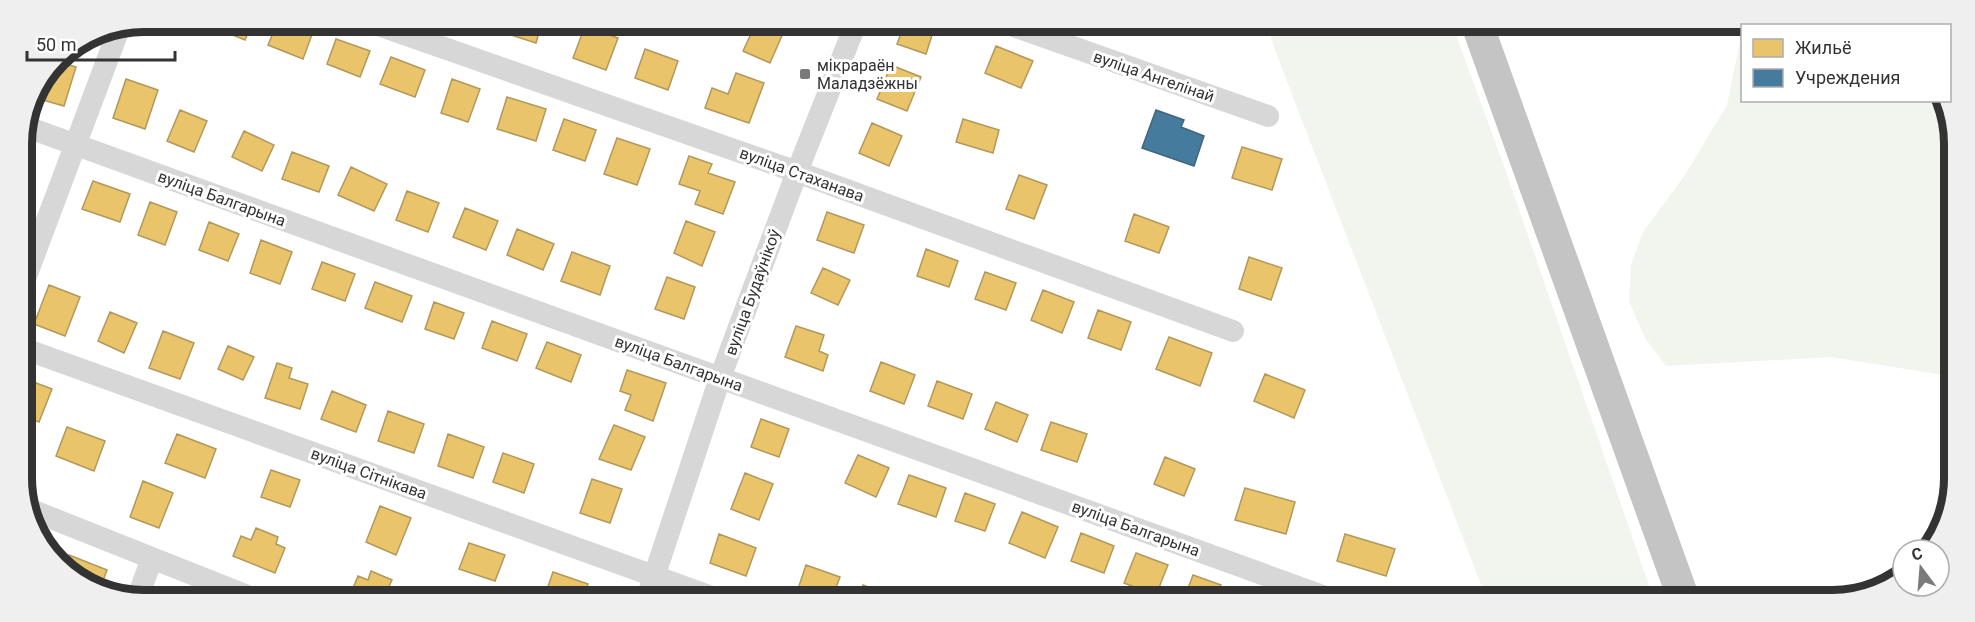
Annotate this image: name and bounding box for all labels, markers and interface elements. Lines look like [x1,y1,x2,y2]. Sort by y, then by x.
scale bar [27,24,176,62]
legend [1741,24,1951,102]
text: 50 m [36,34,76,55]
text: Жильё [1795,37,1851,58]
street label: вуліца Ангелінай [1091,47,1217,106]
place label: мікрараён Маладзёжны [817,56,918,93]
marker: мікрараён Маладзёжны [798,67,812,81]
text: Учреждения [1795,67,1900,88]
street label: вуліца Стаханава [737,143,866,206]
street label: вуліца Балгарына [155,167,288,230]
street label: вуліца Будаўнікоў [721,226,784,358]
street label: вуліца Балгарына [612,332,745,395]
street label: вуліца Сітнікава [308,444,429,503]
street label: вуліца Балгарына [1069,497,1202,560]
north arrow [1891,538,1951,598]
text: С [1909,543,1925,565]

